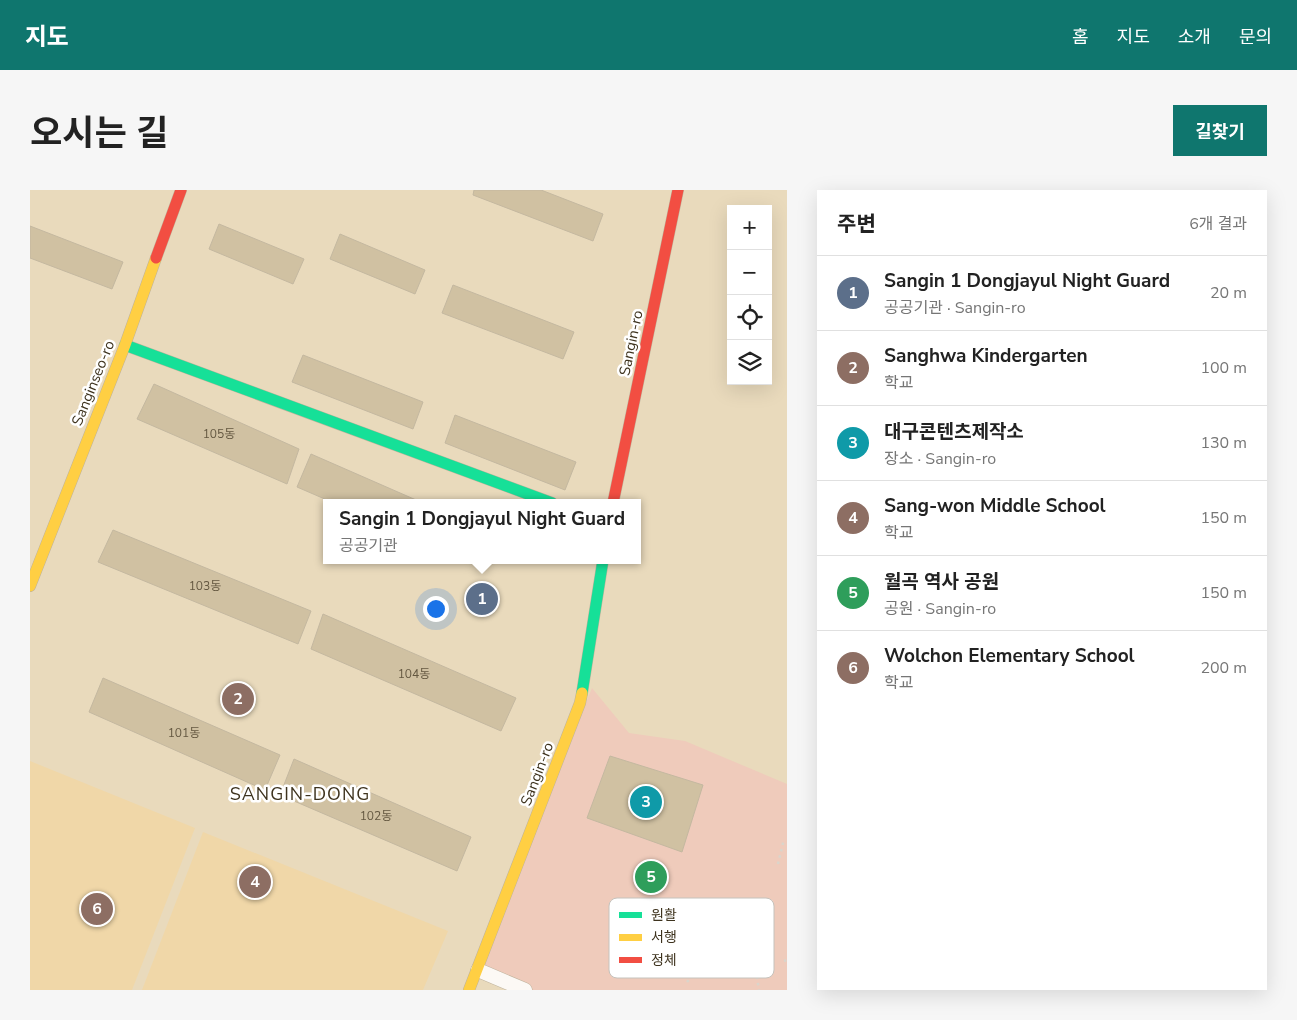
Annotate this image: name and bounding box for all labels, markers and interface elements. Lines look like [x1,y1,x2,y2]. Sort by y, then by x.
text: 지도 [25,21,69,53]
text: 홈 [1072,25,1089,49]
text: 지도 [1117,25,1150,49]
text: 소개 [1178,25,1211,49]
text: 문의 [1239,25,1272,49]
button: 길찾기 [1173,105,1267,156]
text: 오시는 길 [30,110,168,157]
map controls [727,205,772,385]
button: + [727,205,772,250]
text: 주변 [837,210,876,238]
text: 6개 결과 [1189,213,1247,235]
button: − [727,250,772,295]
text: Sangin 1 Dongjayul Night Guard [884,268,1170,294]
text: 1 [848,282,858,304]
text: 20 m [1210,282,1247,304]
button: locate [727,295,772,340]
text: 공공기관 · Sangin-ro [884,297,1026,319]
street label: Sangin-ro [614,308,648,378]
street label: Sanginseo-ro [67,337,119,429]
button: layers [727,340,772,385]
text: Sanghwa Kindergarten [884,343,1088,369]
text: 2 [848,357,858,379]
text: 100 m [1200,357,1247,379]
text: 학교 [884,372,913,394]
text: 대구콘텐츠제작소 [884,419,1024,445]
house number: 105동 [203,426,235,442]
text: 3 [848,432,858,454]
text: 130 m [1200,432,1247,454]
text: 장소 · Sangin-ro [884,448,996,470]
text: Sang-won Middle School [884,493,1106,519]
popup [323,499,641,564]
text: Sangin 1 Dongjayul Night Guard [339,506,625,532]
text: 4 [848,507,858,529]
text: 150 m [1200,507,1247,529]
text: 학교 [884,522,913,544]
text: 공공기관 [339,535,398,557]
text: 월곡 역사 공원 [884,569,999,595]
house number: 103동 [189,578,221,594]
pin: 1 [466,580,498,618]
text: 5 [848,582,858,604]
text: 150 m [1200,582,1247,604]
your location [423,596,449,622]
text: 공원 · Sangin-ro [884,598,996,620]
text: Wolchon Elementary School [884,643,1135,669]
text: 6 [848,657,858,679]
text: 200 m [1200,657,1247,679]
house number: 104동 [398,666,430,682]
text: 학교 [884,672,913,694]
pin: 2 [222,680,254,718]
house number: 101동 [168,725,200,741]
street label: Sangin-ro [516,739,558,809]
district label: SANGIN-DONG [230,782,370,806]
pin: 3 [630,783,662,821]
house number: 102동 [360,808,392,824]
pin: 5 [635,858,667,896]
pin: 4 [239,863,271,901]
pin: 6 [81,890,113,928]
legend [609,898,774,978]
text: 원활 [651,906,677,925]
text: 서행 [651,928,677,947]
text: 정체 [651,951,677,970]

